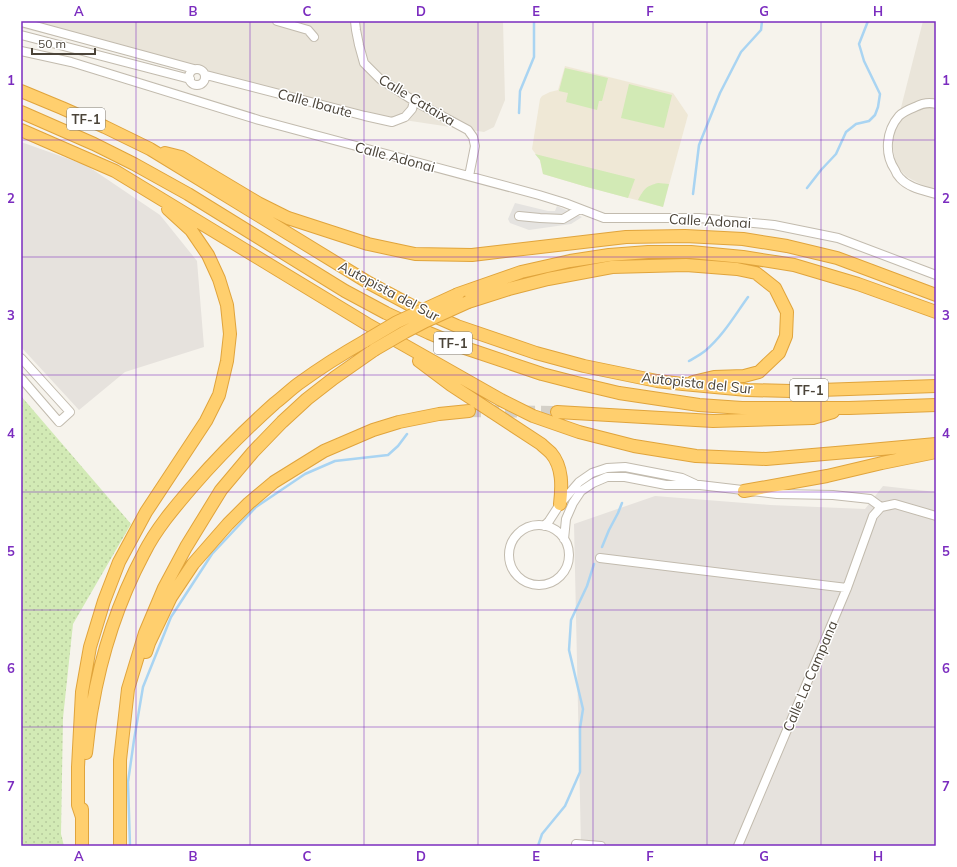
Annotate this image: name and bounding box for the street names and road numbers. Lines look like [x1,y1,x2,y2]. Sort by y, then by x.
street label: Calle Cataixa [376,70,458,130]
street label: Calle Ibaute [276,84,354,122]
road number: TF-1 [67,108,105,130]
street label: Calle Adonai [353,138,437,176]
street label: Calle Adonai [668,210,752,232]
street label: Autopista del Sur [335,257,443,326]
road number: TF-1 [434,332,472,354]
street label: Autopista del Sur [641,368,754,398]
road number: TF-1 [790,379,828,401]
street label: Calle La Campana [779,618,841,734]

